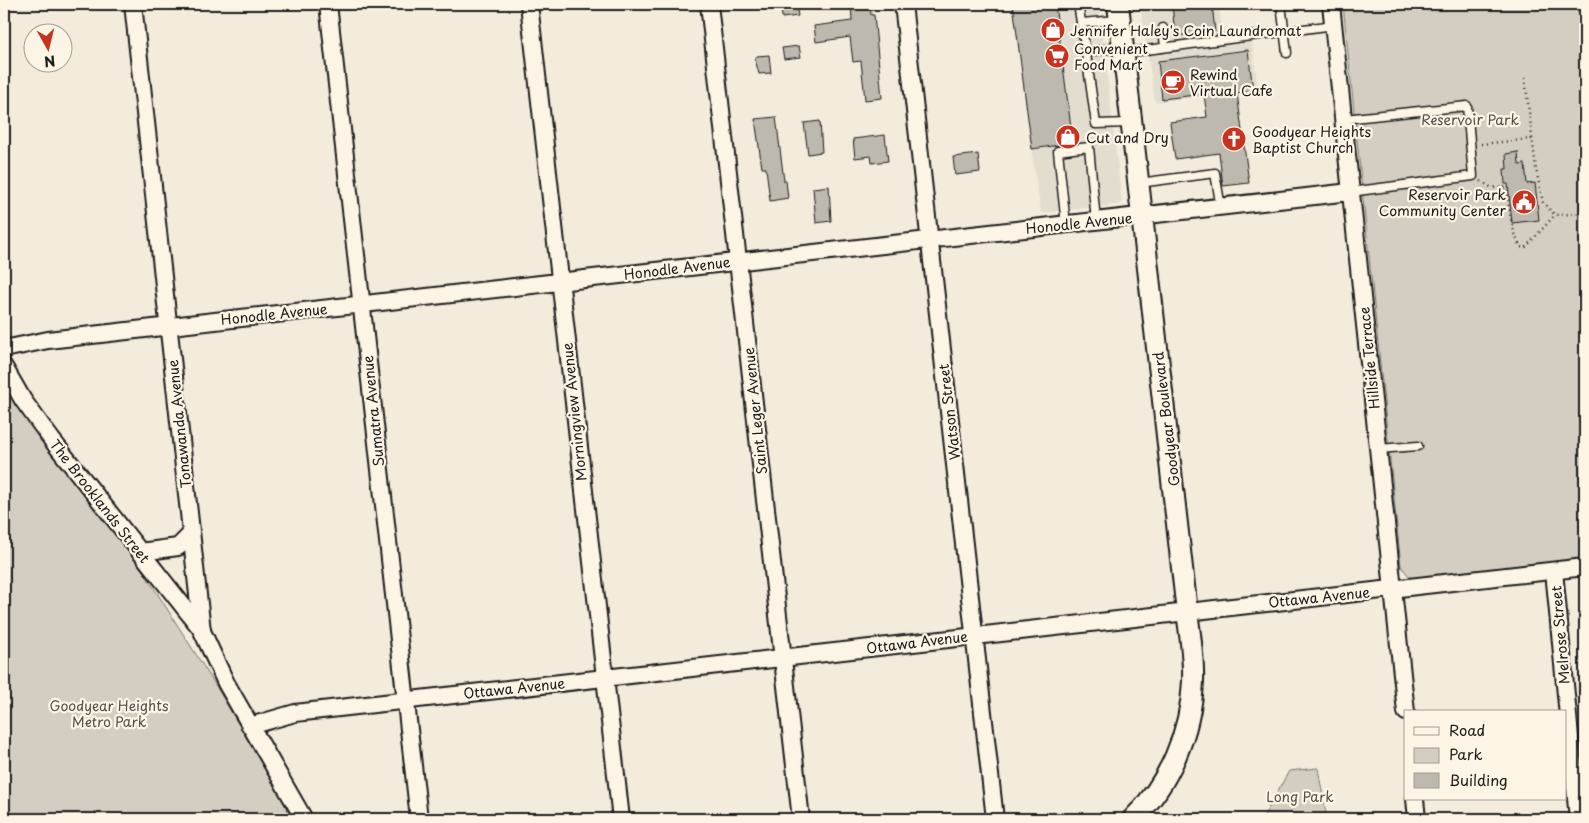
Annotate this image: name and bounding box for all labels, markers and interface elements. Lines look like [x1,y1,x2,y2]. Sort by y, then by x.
shop icon: Jennifer Haley's Coin Laundromat [1040,17,1066,43]
place label: Jennifer Haley's Coin Laundromat [1070,20,1301,41]
north arrow [22,22,72,72]
place label: Convenient Food Mart [1074,38,1148,75]
supermarket icon: Convenient Food Mart [1044,43,1070,69]
text: N [43,50,57,73]
place label: Rewind Virtual Cafe [1190,64,1273,101]
cafe icon: Rewind Virtual Cafe [1160,69,1186,95]
park label: Reservoir Park [1421,109,1519,130]
place label: Goodyear Heights Baptist Church [1252,121,1372,158]
shop icon: Cut and Dry [1055,124,1081,150]
church icon: Goodyear Heights Baptist Church [1221,126,1247,152]
place label: Cut and Dry [1086,127,1169,148]
place label: Reservoir Park Community Center [1379,184,1506,221]
public building icon: Reservoir Park Community Center [1511,189,1537,215]
street label: Honodle Avenue [1025,207,1134,239]
street label: Honodle Avenue [623,251,732,285]
street label: Honodle Avenue [220,298,329,330]
street label: Hillside Terrace [1353,306,1385,410]
street label: Morningview Avenue [556,341,592,482]
street label: Saint Leger Avenue [738,346,772,476]
street label: Goodyear Boulevard [1147,350,1185,487]
street label: Sumatra Avenue [357,354,389,468]
street label: Tonawanda Avenue [162,358,196,489]
street label: Watson Street [933,362,965,461]
street label: The Brooklands Street [45,435,155,568]
street label: Ottawa Avenue [1267,581,1371,613]
street label: Melrose Street [1545,585,1575,685]
street label: Ottawa Avenue [865,625,969,659]
street label: Ottawa Avenue [462,672,566,704]
park label: Goodyear Heights Metro Park [49,695,169,732]
legend [1404,710,1566,800]
text: Road [1449,718,1485,741]
text: Park [1449,742,1483,765]
text: Building [1449,768,1508,791]
park label: Long Park [1266,786,1334,807]

